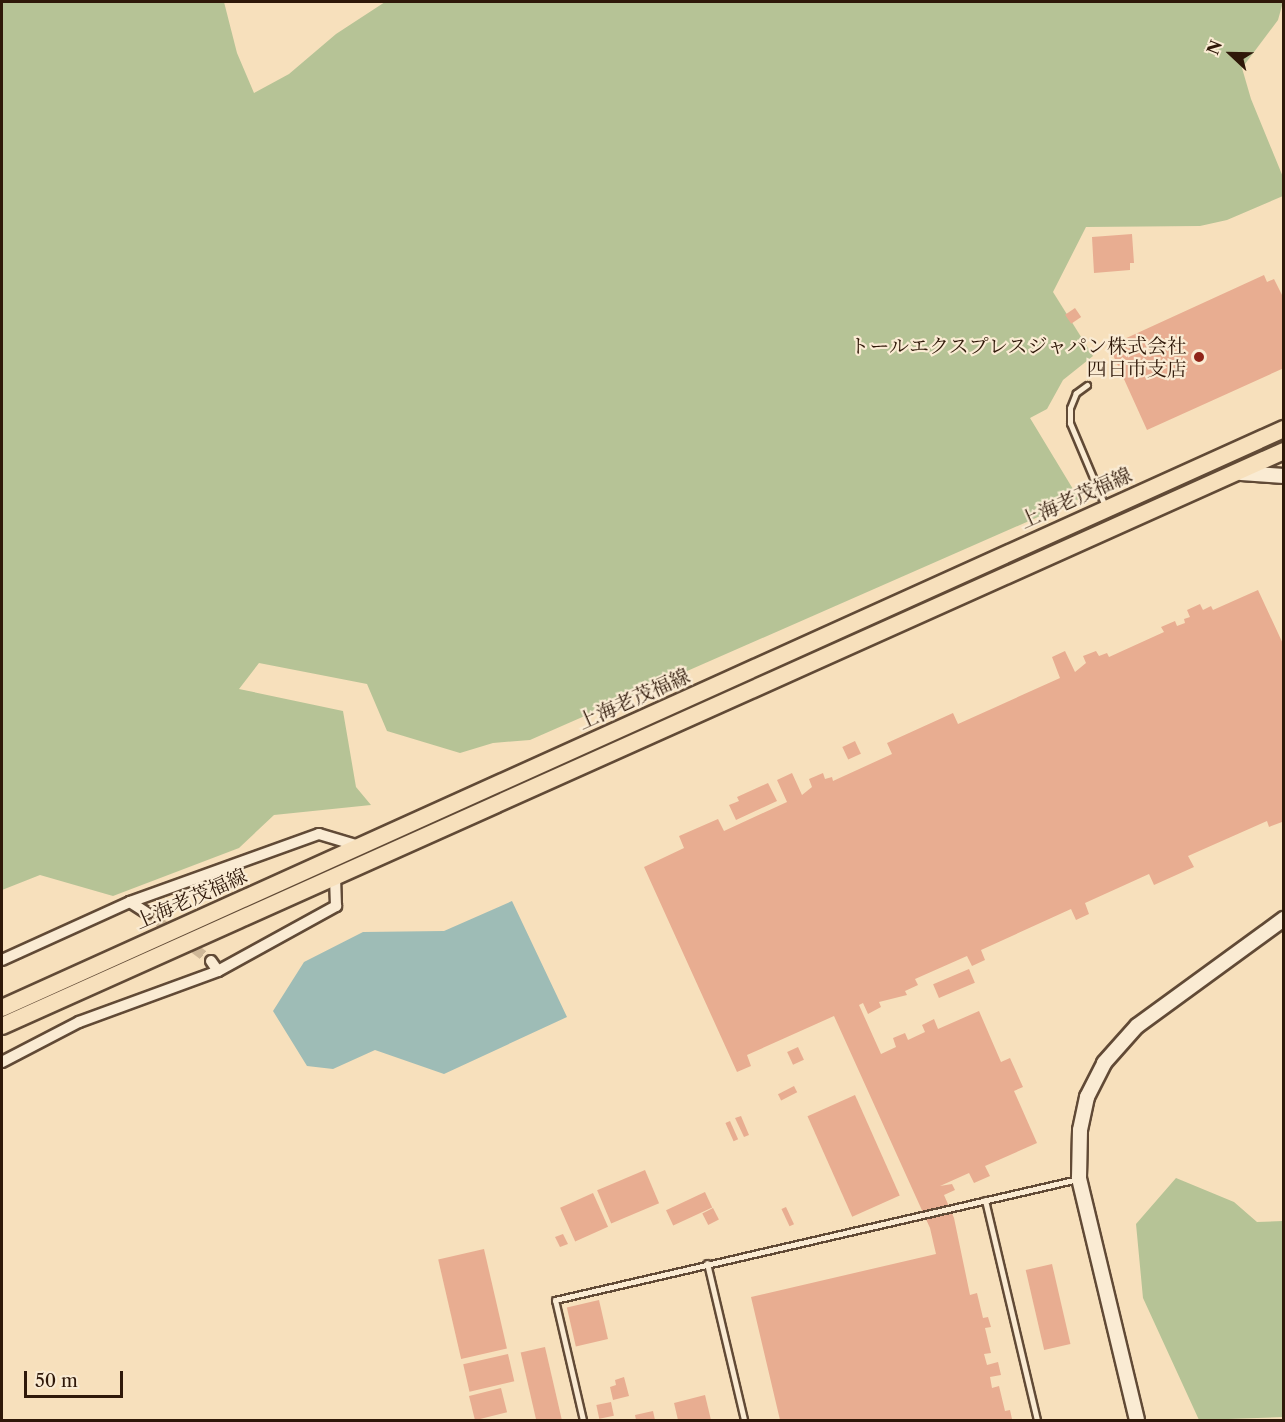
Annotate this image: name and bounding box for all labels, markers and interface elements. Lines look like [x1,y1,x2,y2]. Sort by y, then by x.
north arrow [1201,24,1261,84]
text: N [1202,37,1226,57]
place label: トールエクスプレスジャパン株式会社 四日市支店 [847,334,1187,381]
marker: トールエクスプレスジャパン株式会社 四日市支店 [1192,350,1206,364]
street label: 上海老茂福線 [1016,463,1136,533]
street label: 上海老茂福線 [574,664,694,734]
street label: 上海老茂福線 [131,864,251,934]
scale bar [27,1359,126,1397]
text: 50 m [35,1370,78,1392]

